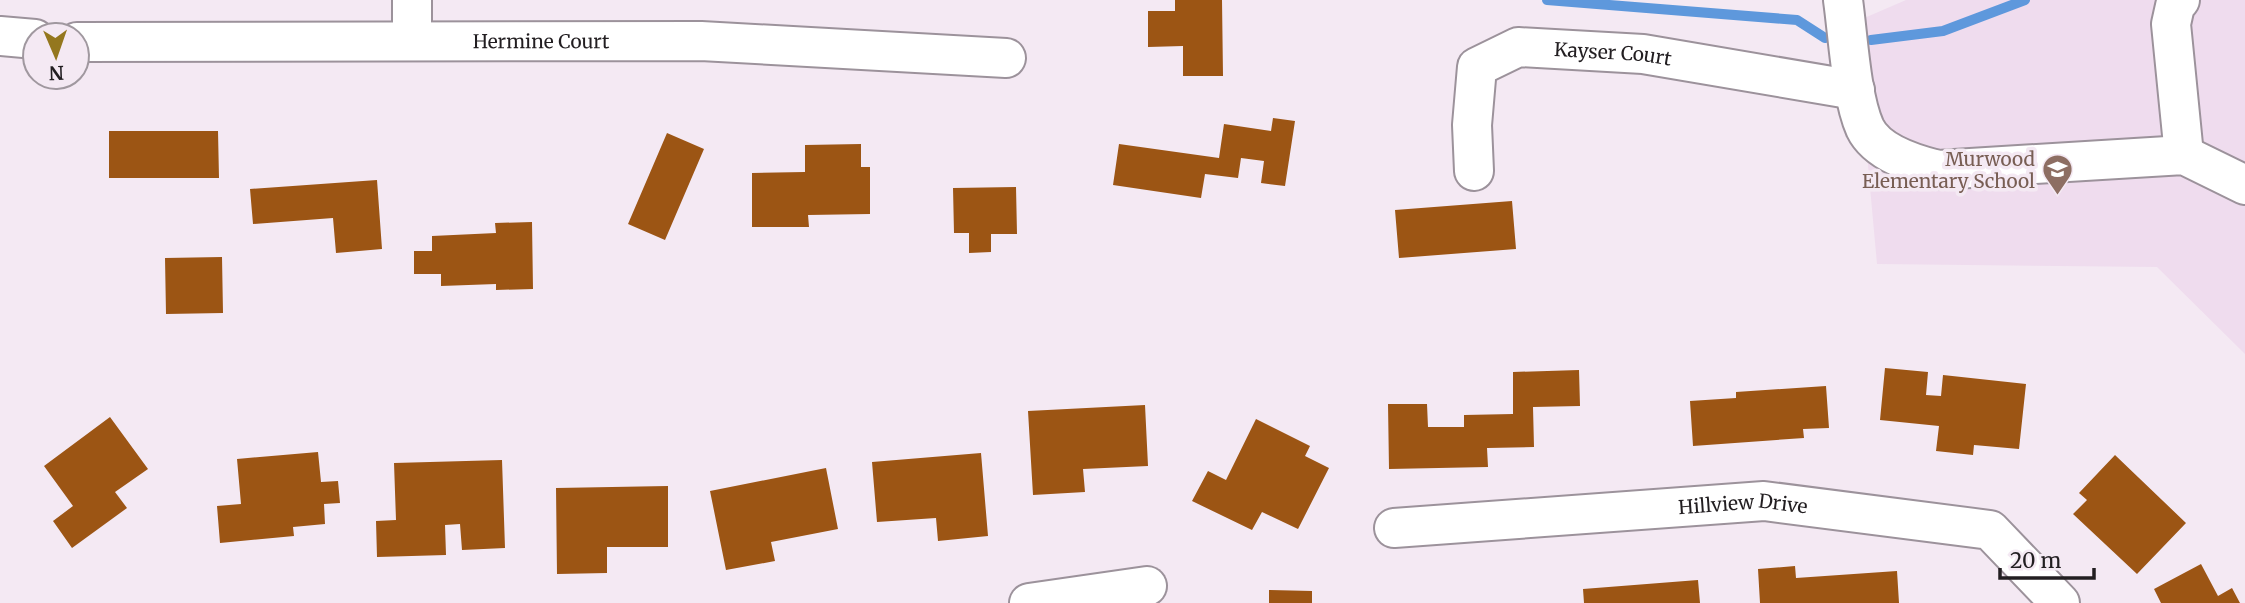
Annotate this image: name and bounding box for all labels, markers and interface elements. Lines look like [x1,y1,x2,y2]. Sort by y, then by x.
north arrow [21,21,91,91]
street label: Hermine Court [473,29,610,53]
street label: Kayser Court [1553,37,1674,71]
text: N [49,61,65,85]
place label: Murwood Elementary School [1862,147,2035,193]
school or university icon: Murwood Elementary School [2041,153,2075,197]
street label: Hillview Drive [1677,488,1809,519]
scale bar [2000,536,2094,580]
text: 20 m [2010,547,2062,574]

